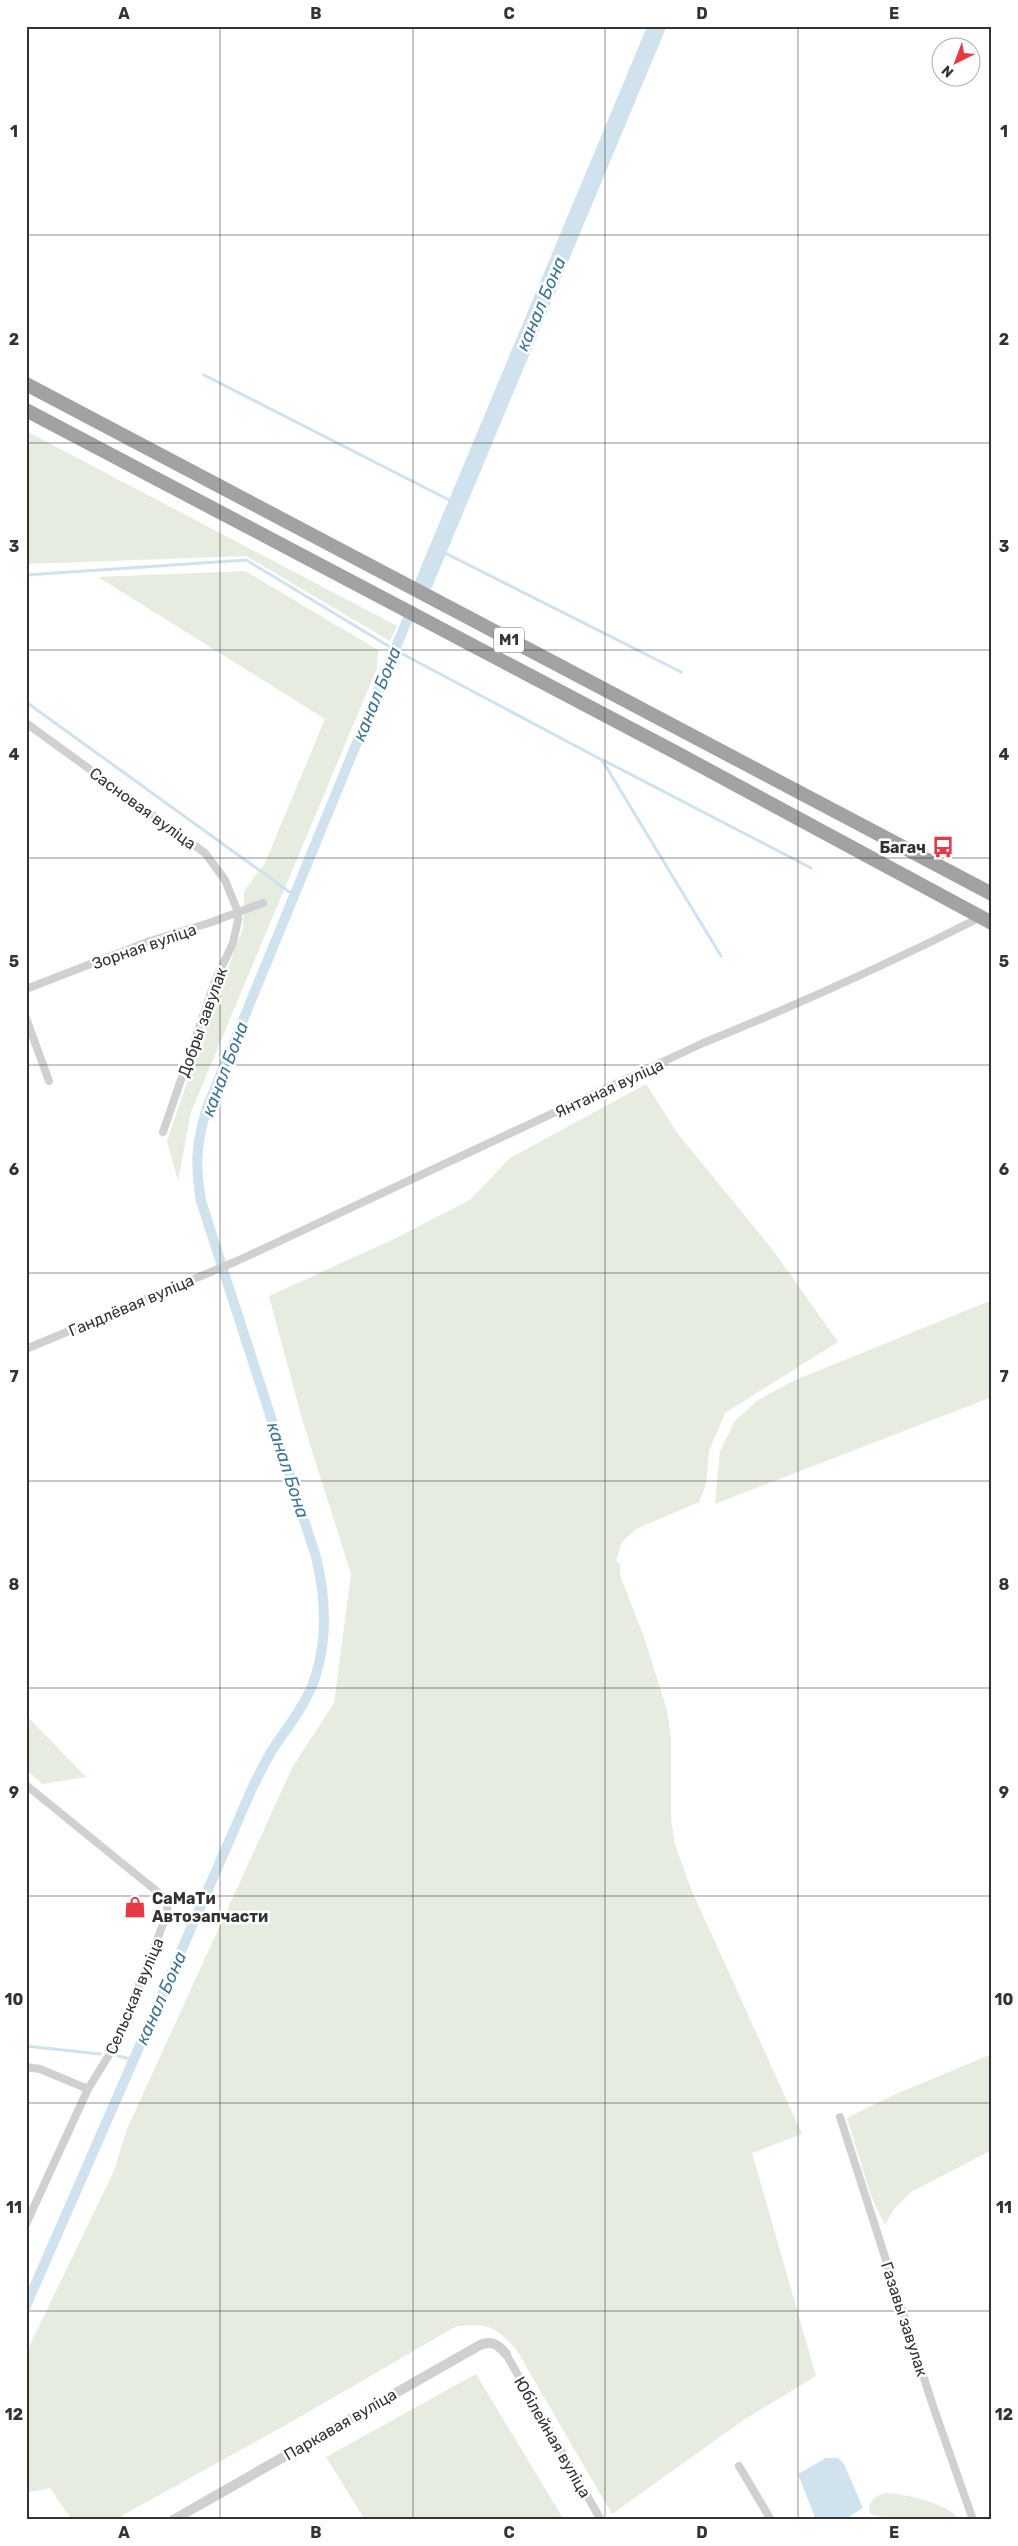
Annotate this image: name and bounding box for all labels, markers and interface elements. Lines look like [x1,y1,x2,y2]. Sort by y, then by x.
text: A [118,4,130,23]
text: B [310,4,322,23]
text: C [503,4,515,23]
text: D [696,4,708,23]
text: E [889,4,899,23]
north arrow [930,38,980,88]
text: N [938,62,957,81]
text: 1 [10,122,18,141]
text: 1 [1000,122,1008,141]
water label: канал Бона [511,253,571,354]
text: 2 [9,330,19,349]
text: 2 [999,330,1009,349]
text: 3 [9,537,19,556]
text: 3 [999,537,1009,556]
road number: М1 [494,628,524,652]
water label: канал Бона [348,643,406,744]
text: 4 [9,745,20,764]
text: 4 [999,745,1010,764]
street label: Сасновая вуліца [86,763,200,853]
bus stop icon: Багач [930,834,956,860]
place label: Багач [880,838,926,857]
street label: Зорная вуліца [90,920,199,973]
text: 5 [9,952,19,971]
text: 5 [999,952,1009,971]
street label: Добры завулак [174,964,231,1080]
water label: канал Бона [197,1018,253,1120]
street label: Янтаная вуліца [552,1055,667,1122]
text: 6 [9,1160,19,1179]
text: 6 [999,1160,1009,1179]
street label: Гандлёвая вуліца [66,1270,197,1340]
text: 7 [9,1367,19,1386]
text: 7 [999,1367,1009,1386]
water label: канал Бона [262,1419,314,1521]
text: 8 [9,1575,20,1594]
text: 8 [999,1575,1010,1594]
text: 9 [9,1783,19,1802]
text: 9 [999,1783,1009,1802]
place label: СаМаТи Автоэапчасти [152,1889,268,1926]
shop icon: СаМаТи Автоэапчасти [122,1894,148,1920]
street label: Сельская вуліца [101,1935,168,2057]
water label: канал Бона [131,1948,192,2048]
text: 10 [5,1990,24,2009]
text: 10 [995,1990,1014,2009]
text: 11 [6,2198,22,2217]
text: 11 [996,2198,1012,2217]
street label: Газавы завулак [877,2259,932,2379]
street label: Юбілейная вуліца [510,2373,595,2501]
street label: Паркавая вуліца [281,2385,400,2464]
text: 12 [5,2405,23,2424]
text: 12 [995,2405,1013,2424]
text: A [118,2523,130,2542]
text: B [310,2523,322,2542]
text: C [503,2523,515,2542]
text: D [696,2523,708,2542]
text: E [889,2523,899,2542]

